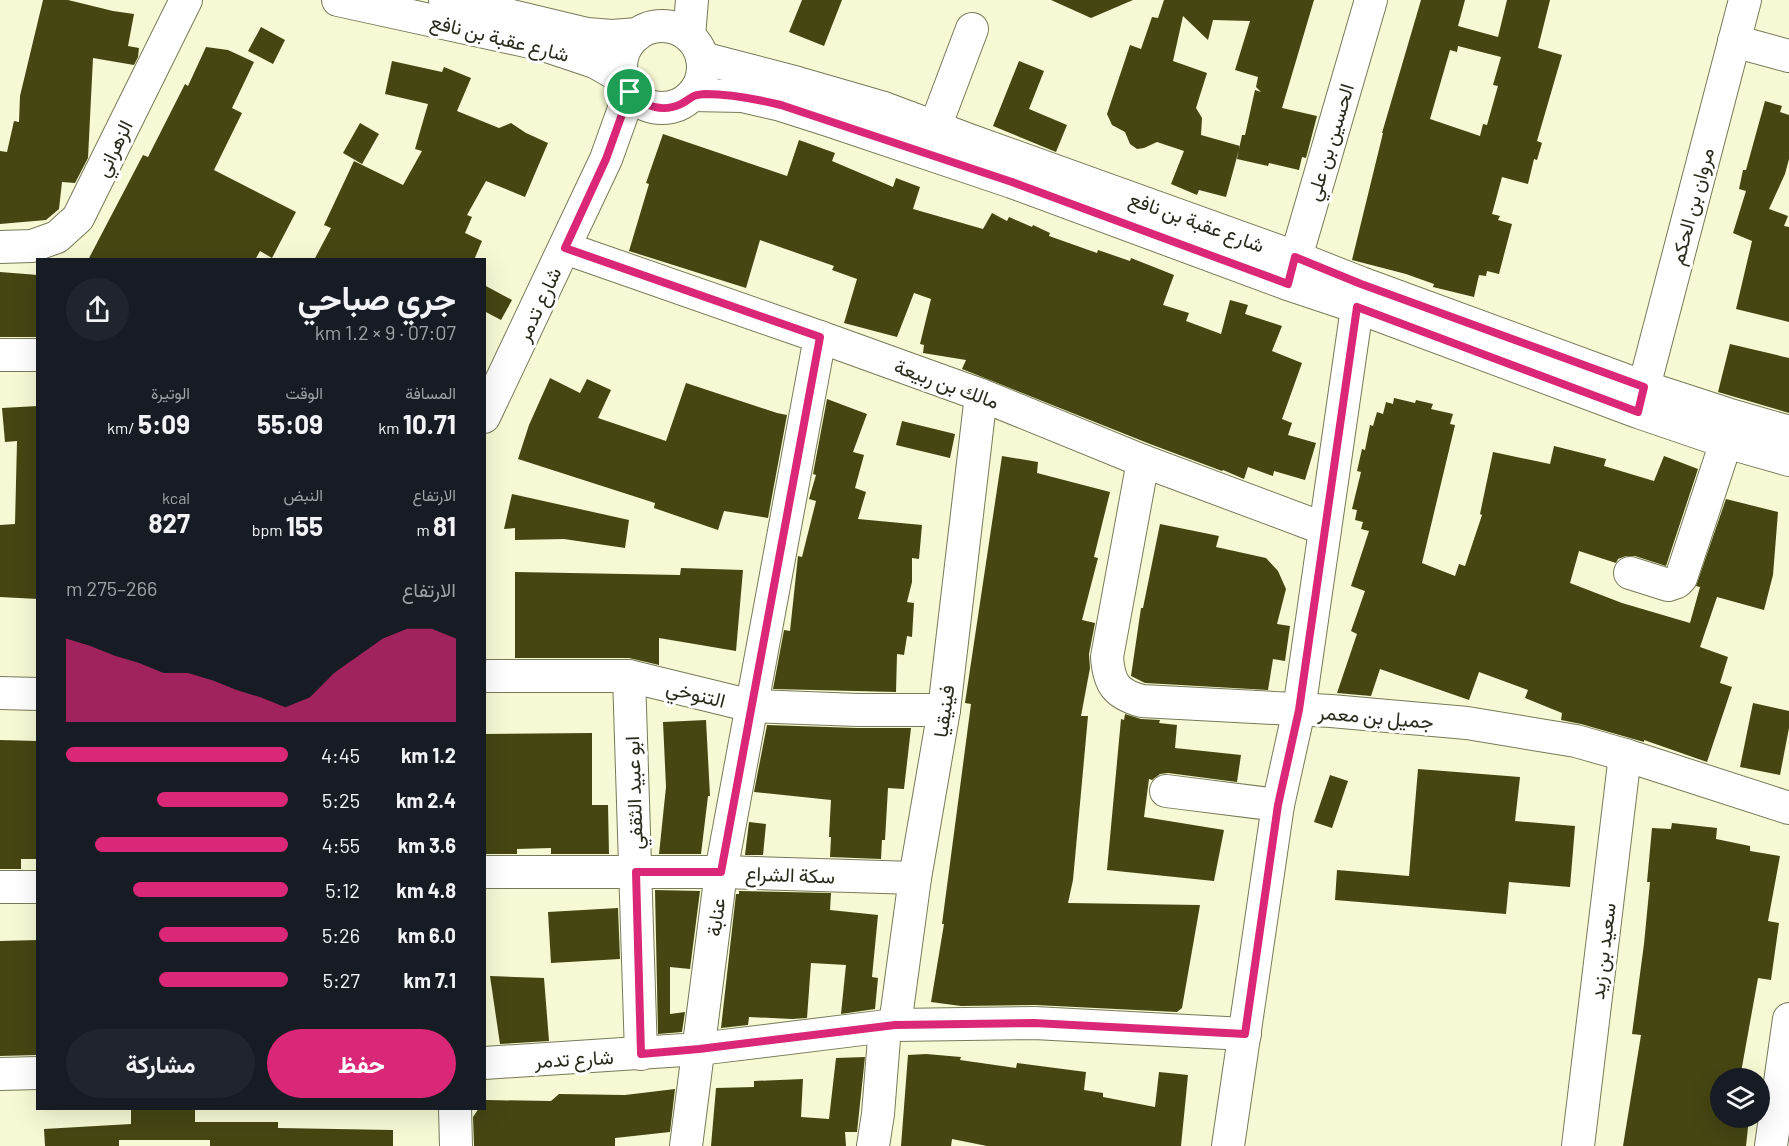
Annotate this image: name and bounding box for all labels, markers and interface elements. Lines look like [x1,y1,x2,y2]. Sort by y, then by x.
street label: شارع عقبة بن نافع [427,8,572,69]
pin [604,66,655,117]
icon: arrive [613,75,646,108]
street label: الحسين بن علي [1300,80,1364,205]
street label: الزهراني [89,116,142,183]
street label: مروان بن الحكم [1664,145,1720,268]
street label: شارع عقبة بن نافع [1125,185,1268,259]
street label: شارع تدمر [510,263,568,347]
text: جري صباحي [297,277,456,317]
button: share [66,278,129,341]
text: 07:07 · 9 × 1.2 km [315,320,456,344]
street label: مالك بن ربيعة [891,353,1003,415]
text: الوتيرة [151,383,190,402]
text: الوقت [285,383,323,402]
text: المسافة [405,383,456,402]
text: 5:09 [138,408,190,439]
text: 55:09 [257,408,323,439]
text: 10.71 [403,408,456,439]
text: /km [107,418,138,437]
text: km [378,418,403,437]
text: النبض [283,485,323,504]
text: الارتفاع [413,485,456,504]
text: kcal [162,488,190,507]
text: 827 [148,507,190,538]
text: 155 [286,510,323,541]
text: 81 [433,510,456,541]
text: bpm [252,520,286,539]
text: m [417,520,433,539]
text: 266–275 m [66,576,157,600]
text: الارتفاع [402,577,456,601]
street label: التنوخي [662,674,728,718]
street label: فينيقيا [927,683,960,739]
street label: جميل بن معمر [1316,699,1435,735]
street label: ابو عبيد الثقفي [619,736,653,850]
text: 4:45 [321,743,360,767]
text: 1.2 km [401,743,456,767]
text: 5:25 [322,788,360,812]
text: 2.4 km [396,788,456,812]
text: 4:55 [322,833,360,857]
text: 3.6 km [398,833,456,857]
street label: سكة الشراع [744,860,835,891]
text: 5:12 [325,878,360,902]
text: 4.8 km [396,878,456,902]
street label: عنابة [701,896,730,938]
street label: سعيد بن زيد [1584,901,1622,1001]
text: 5:26 [322,923,360,947]
text: 6.0 km [398,923,456,947]
text: 5:27 [323,968,360,992]
text: 7.1 km [404,968,456,992]
button: مشاركة [66,1029,255,1098]
button: حفظ [267,1029,456,1098]
street label: شارع تدمر [533,1044,614,1075]
map controls [1710,1068,1770,1128]
button: layers [1710,1068,1770,1128]

